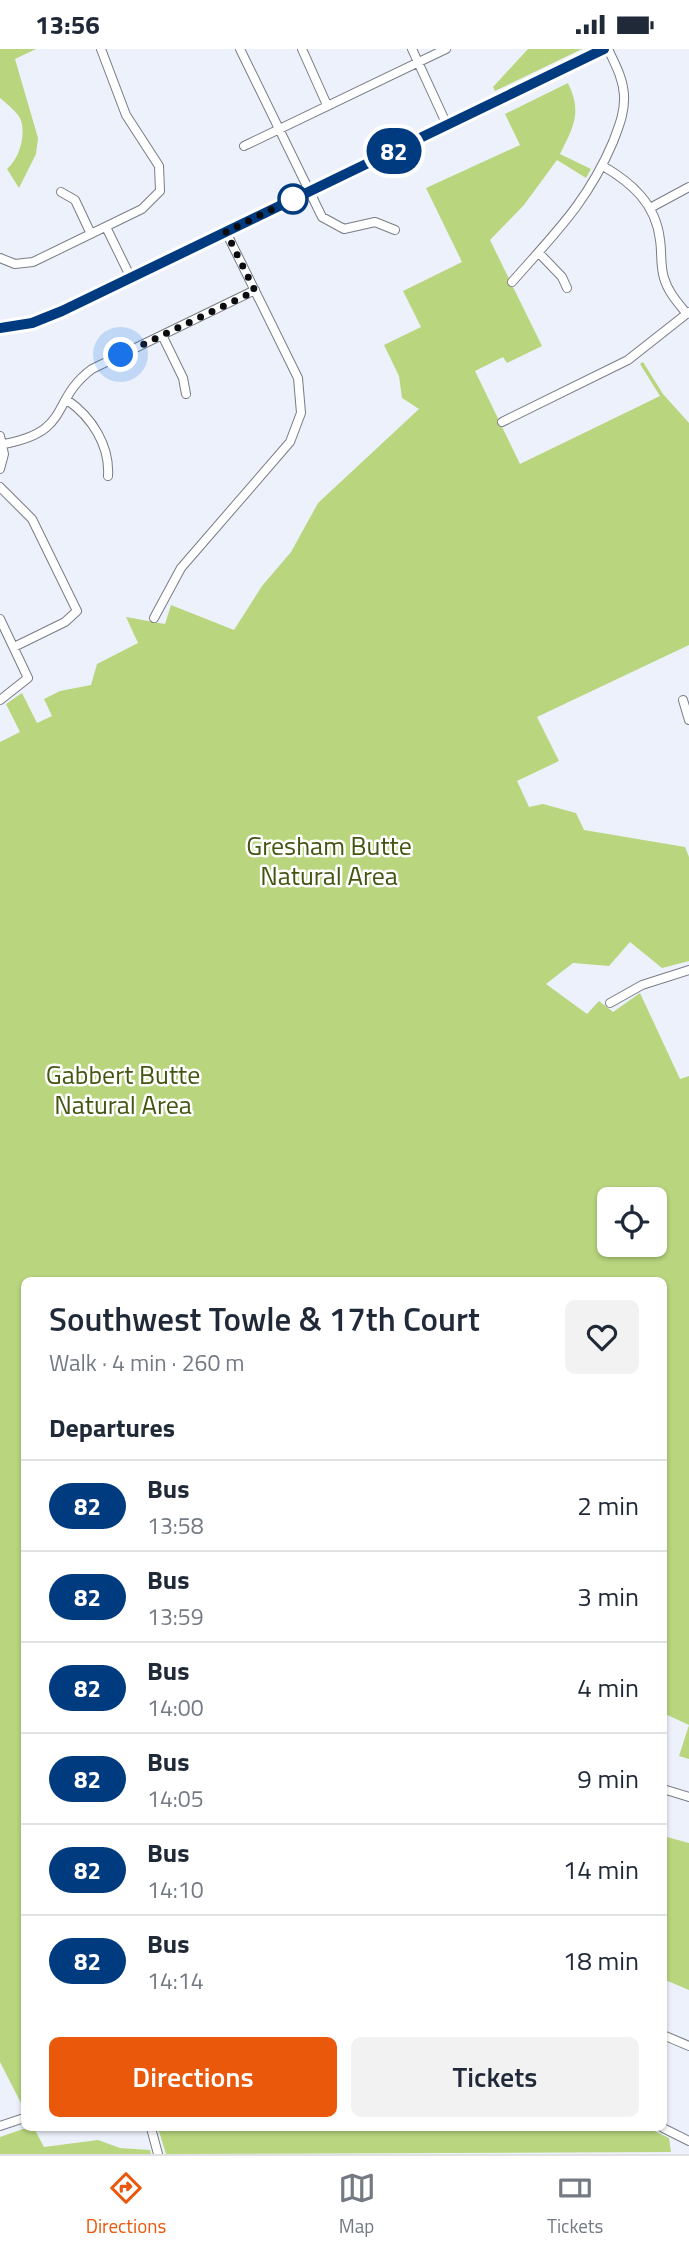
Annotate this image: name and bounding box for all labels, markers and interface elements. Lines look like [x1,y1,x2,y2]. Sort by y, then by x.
text: 13:56 [35,5,100,44]
line badge: 82 [362,128,426,174]
text: 82 [381,133,407,169]
unlabelled marker [278,184,308,214]
your location [103,337,138,372]
park label: Gresham Butte Natural Area [246,826,412,895]
park label: Gabbert Butte Natural Area [46,1055,200,1124]
map controls [597,1187,667,1257]
button: locate [597,1187,667,1257]
text: Southwest Towle & 17th Court [49,1294,480,1344]
button: heart [565,1300,639,1374]
text: Walk · 4 min · 260 m [49,1345,245,1380]
text: Departures [49,1408,175,1447]
text: Bus [147,1469,189,1508]
text: 2 min [577,1486,639,1525]
text: 82 [74,1488,101,1524]
text: 13:58 [147,1508,204,1543]
text: Bus [147,1560,189,1599]
text: 3 min [577,1577,639,1616]
text: 82 [74,1579,101,1615]
text: 13:59 [147,1599,204,1634]
text: Bus [147,1651,189,1690]
text: 4 min [577,1668,639,1707]
text: 82 [74,1670,101,1706]
text: 14:00 [147,1690,204,1725]
text: Bus [147,1742,189,1781]
text: 9 min [577,1759,639,1798]
text: 82 [74,1761,101,1797]
text: 14:05 [147,1781,204,1816]
text: Bus [147,1833,189,1872]
text: 14 min [563,1850,639,1889]
text: 82 [74,1852,101,1888]
text: 14:10 [147,1872,204,1907]
text: Bus [147,1924,189,1963]
text: 18 min [563,1941,639,1980]
text: 82 [74,1943,101,1979]
text: 14:14 [147,1963,204,1998]
button: Directions [49,2037,337,2117]
button: Tickets [351,2037,639,2117]
tab: Directions [86,2169,166,2240]
tab: Map [338,2169,376,2240]
tab: Tickets [547,2169,603,2240]

